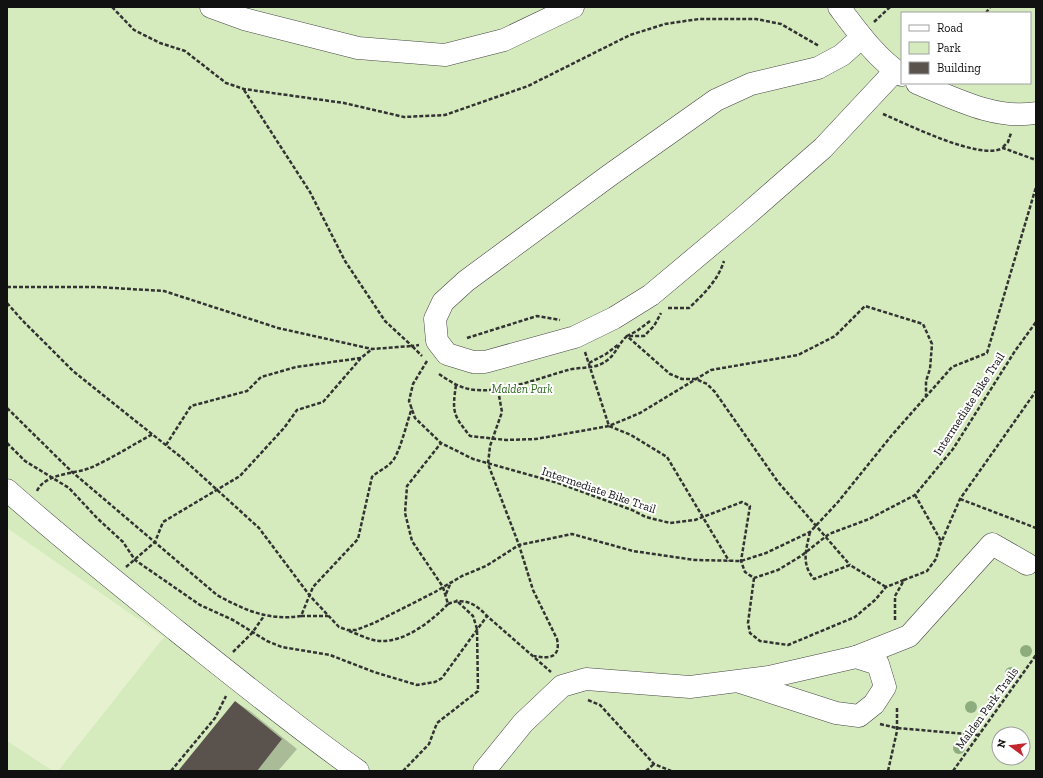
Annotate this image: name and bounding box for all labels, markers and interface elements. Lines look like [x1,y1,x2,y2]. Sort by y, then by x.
legend [901,12,1031,84]
text: Road [937,21,963,35]
text: Park [937,41,962,55]
text: Building [937,61,981,75]
street label: Intermediate Bike Trail [930,350,1008,458]
park label: Malden Park [491,382,553,396]
street label: Intermediate Bike Trail [540,464,658,516]
street label: Malden Park Trails [953,664,1021,752]
north arrow [991,726,1031,766]
text: N [994,737,1009,749]

